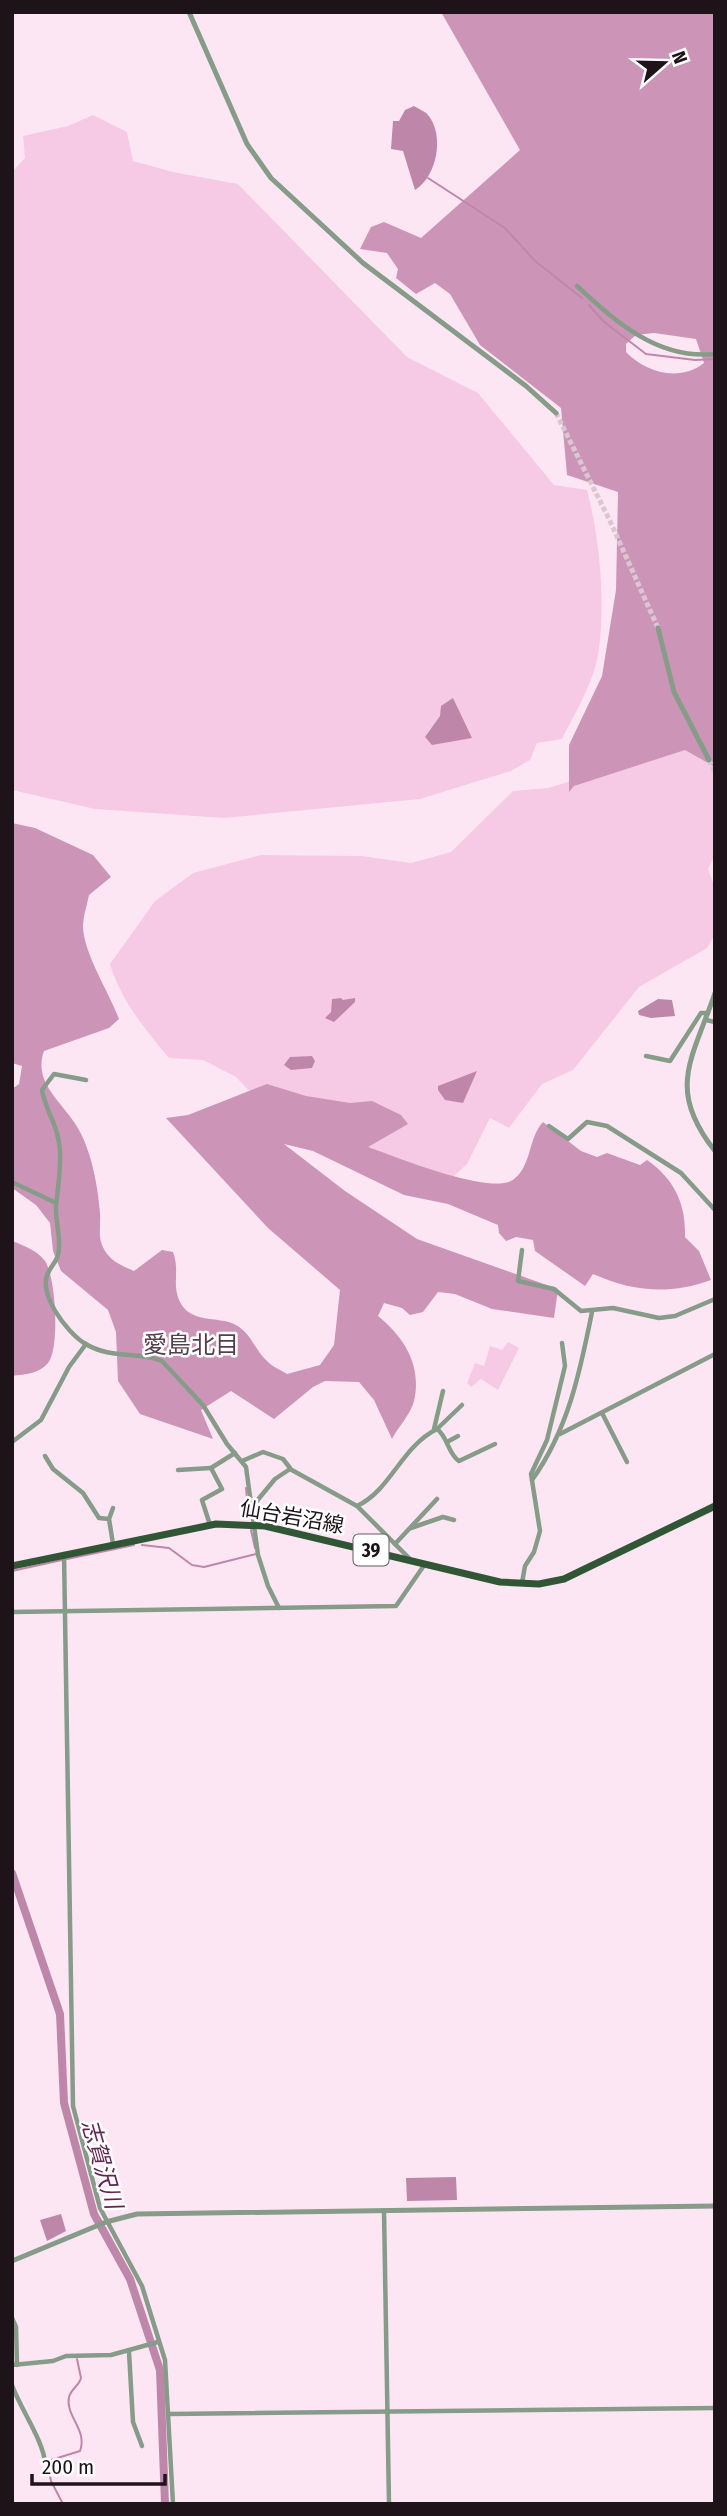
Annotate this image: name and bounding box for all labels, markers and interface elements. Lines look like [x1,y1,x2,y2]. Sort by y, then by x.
north arrow [629,28,699,98]
text: N [667,48,692,67]
district label: 愛島北目 [143,1331,239,1359]
street label: 仙台岩沼線 [238,1495,346,1539]
road number: 39 [354,1534,388,1566]
water label: 志賀沢川 [76,2116,129,2215]
scale bar [32,2442,164,2486]
text: 200 m [42,2454,94,2480]

